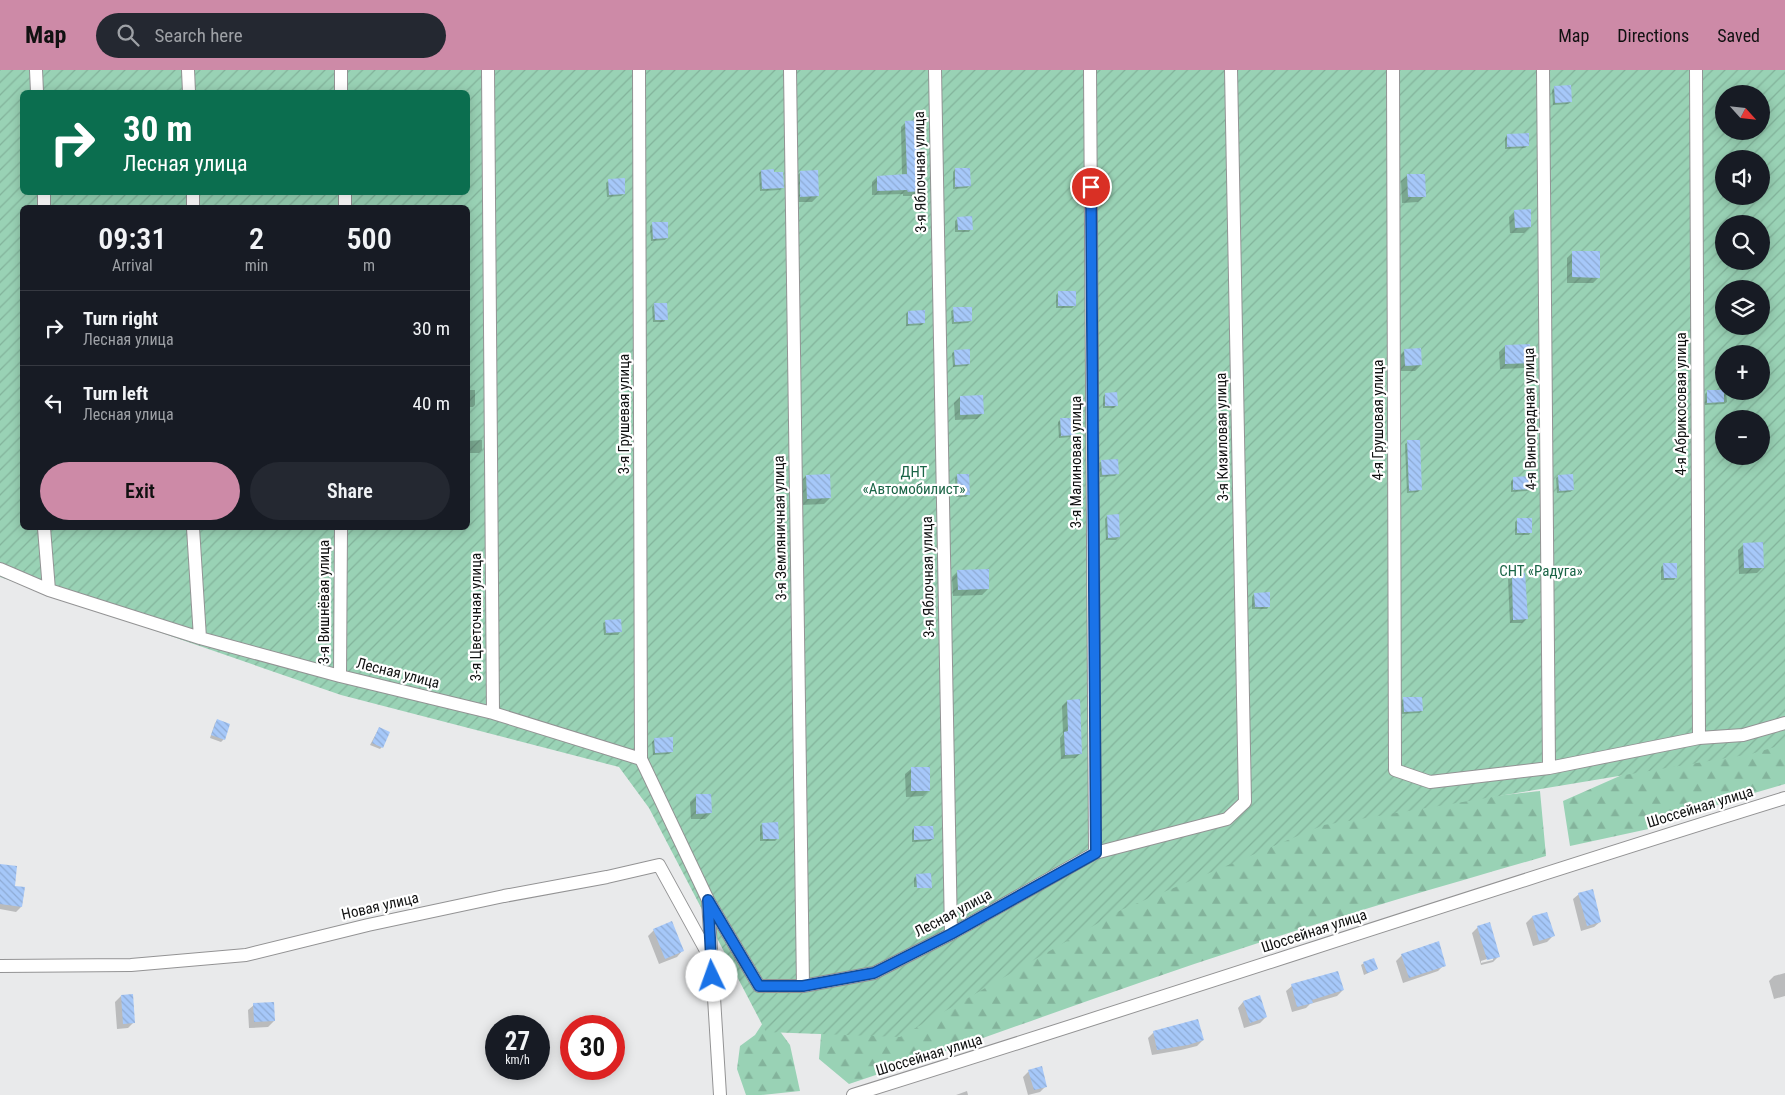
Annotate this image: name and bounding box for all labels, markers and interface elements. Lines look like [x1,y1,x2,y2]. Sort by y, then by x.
search box [96,13,446,58]
text: Map [25,21,66,49]
icon: search [114,21,142,49]
text: Search here [154,24,243,47]
text: Map [1558,25,1589,46]
text: Directions [1617,25,1689,46]
text: Saved [1717,25,1760,46]
north arrow [1715,85,1770,140]
map controls [1715,85,1770,465]
text: 30 m [123,109,192,150]
icon: right [40,110,105,175]
street label: 3-я Яблочная улица [910,111,930,233]
button: sound [1715,150,1770,205]
text: Лесная улица [123,151,248,176]
pin [1070,166,1112,208]
icon: arrive [1077,173,1105,201]
button: search [1715,215,1770,270]
text: 09:31 [98,221,167,256]
text: 2 [249,221,264,256]
text: 500 [346,221,392,256]
text: Arrival [112,256,153,275]
text: min [245,256,268,275]
text: m [363,256,375,275]
button: layers [1715,280,1770,335]
text: Turn right [83,307,158,330]
icon: right [40,314,68,342]
text: 30 m [413,317,450,340]
text: Лесная улица [83,330,174,349]
street label: 4-я Абрикосовая улица [1672,332,1690,476]
button: + [1715,345,1770,400]
street label: 4-я Виноградная улица [1520,347,1540,491]
street label: 3-я Грушевая улица [615,354,633,474]
street label: 4-я Грушовая улица [1369,360,1387,481]
street label: 3-я Кизиловая улица [1212,372,1232,502]
text: Turn left [83,382,148,405]
icon: left [40,389,68,417]
text: 40 m [413,392,450,415]
street label: 3-я Малиновая улица [1067,396,1085,528]
text: Лесная улица [83,405,174,424]
button: − [1715,410,1770,465]
street label: 3-я Земляничная улица [770,455,790,601]
button: Exit [40,462,240,520]
button: Share [250,462,450,520]
park label: ДНТ «Автомобилист» [863,463,965,498]
street label: 3-я Яблочная улица [918,516,938,638]
street label: 3-я Вишнёвая улица [315,540,333,664]
street label: 3-я Цветочная улица [467,553,485,681]
park label: СНТ «Радуга» [1499,562,1583,580]
street label: Лесная улица [355,654,441,692]
street label: Шоссейная улица [1645,782,1755,832]
street label: Лесная улица [911,885,995,941]
street label: Новая улица [340,888,420,924]
street label: Шоссейная улица [1259,905,1369,957]
position arrow [685,949,737,1001]
speed limit sign: 30 [560,1015,625,1080]
text: 27 [505,1027,530,1056]
street label: Шоссейная улица [874,1030,984,1080]
text: km/h [505,1053,530,1067]

